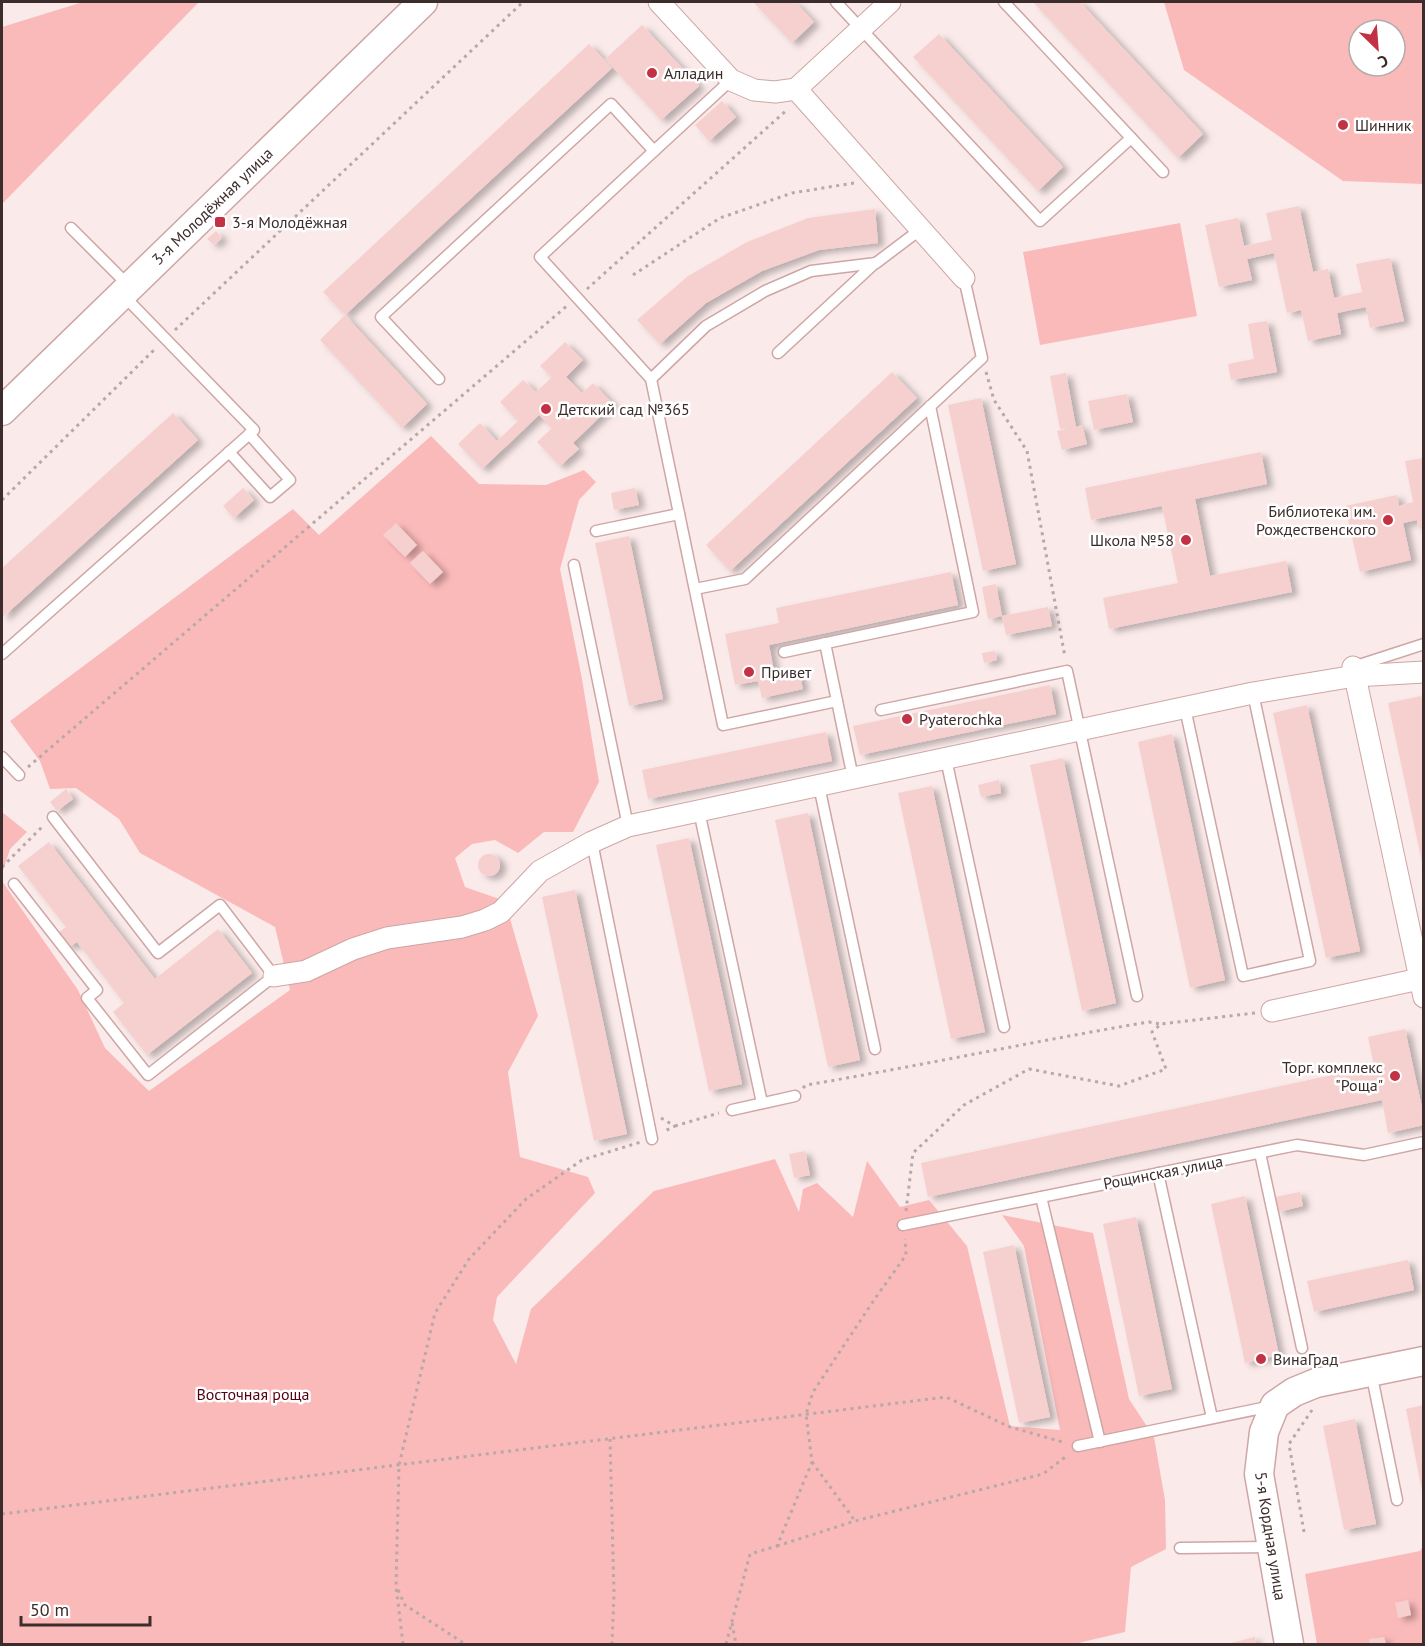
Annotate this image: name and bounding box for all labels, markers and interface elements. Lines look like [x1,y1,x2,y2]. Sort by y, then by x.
north arrow [1347,18,1407,78]
text: С [1375,51,1392,73]
place label: Алладин [664,63,723,83]
marker: Алладин [645,66,659,80]
place label: Шинник [1355,115,1412,135]
marker: Шинник [1336,118,1350,132]
street label: 3-я Молодёжная улица [147,143,277,269]
place label: 3-я Молодёжная [232,212,347,232]
marker: 3-я Молодёжная [213,215,227,229]
place label: Детский сад №365 [558,399,690,419]
marker: Детский сад №365 [539,402,553,416]
place label: Библиотека им. Рождественского [1256,501,1376,539]
marker: Библиотека им. Рождественского [1381,513,1395,527]
place label: Школа №58 [1090,530,1174,550]
marker: Школа №58 [1179,533,1193,547]
place label: Привет [761,662,812,682]
marker: Привет [742,665,756,679]
place label: Pyaterochka [919,709,1002,729]
marker: Pyaterochka [900,712,914,726]
place label: Торг. комплекс "Роща" [1282,1057,1383,1095]
marker: Торг. комплекс "Роща" [1388,1069,1402,1083]
street label: Рощинская улица [1101,1151,1225,1193]
place label: ВинаГрад [1273,1349,1339,1369]
marker: ВинаГрад [1254,1352,1268,1366]
park label: Восточная роща [196,1384,310,1404]
street label: 5-я Кордная улица [1251,1470,1291,1602]
scale bar [21,1589,150,1627]
text: 50 m [30,1598,69,1621]

